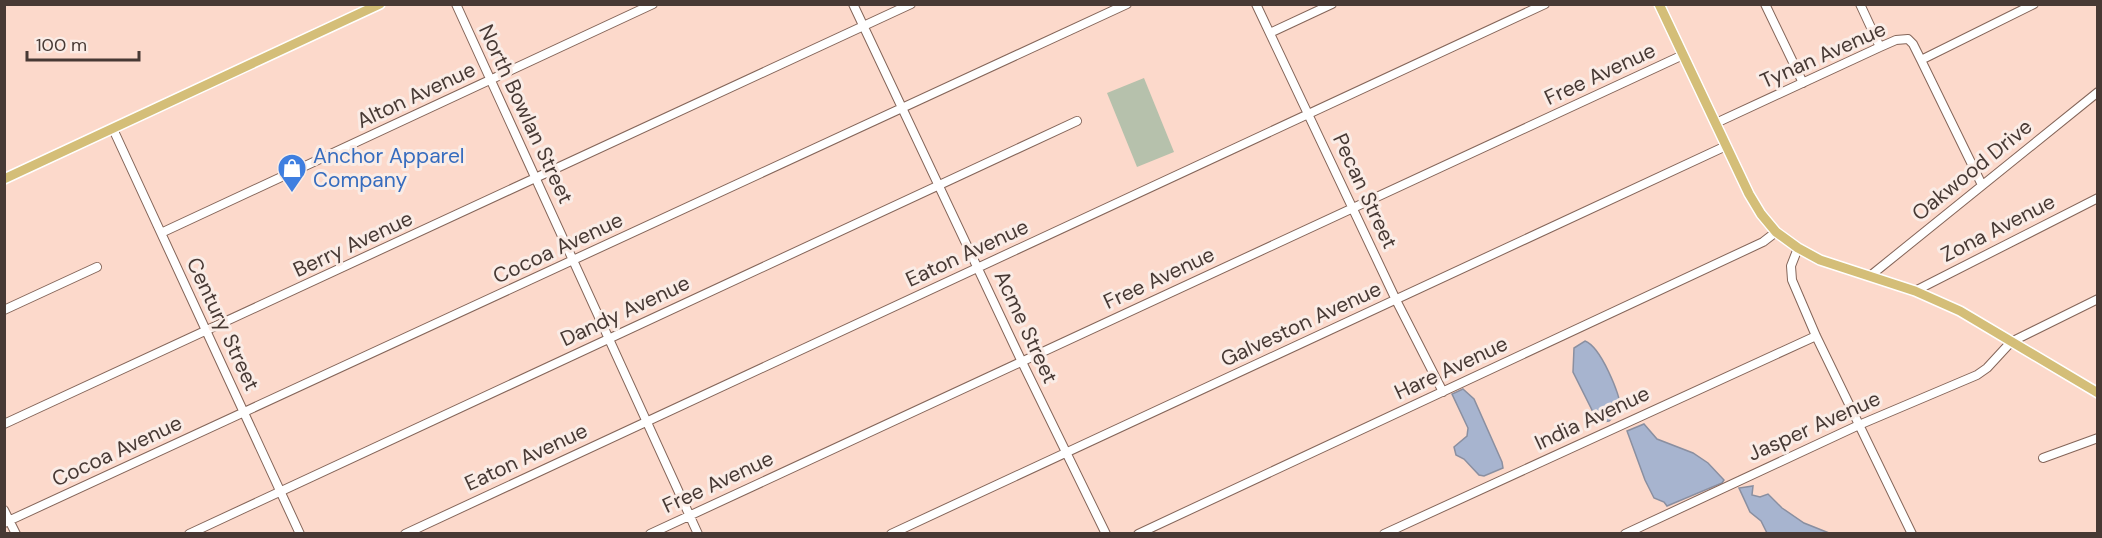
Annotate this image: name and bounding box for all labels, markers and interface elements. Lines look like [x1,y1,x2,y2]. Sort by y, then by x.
street label: Tynan Avenue [1756,15,1890,95]
street label: North Bowlan Street [472,20,580,208]
scale bar [27,24,140,62]
text: 100 m [36,33,87,57]
street label: Free Avenue [1540,36,1660,112]
street label: Alton Avenue [352,55,480,135]
street label: Oakwood Drive [1906,113,2038,227]
street label: Pecan Street [1326,129,1404,253]
place label: Anchor Apparel Company [313,142,465,194]
shop icon: Anchor Apparel Company [276,152,308,194]
street label: Zona Avenue [1936,187,2060,269]
street label: Berry Avenue [289,204,417,284]
street label: Cocoa Avenue [488,206,628,290]
street label: Eaton Avenue [901,212,1033,294]
street label: Free Avenue [1099,240,1219,316]
street label: Century Street [180,253,266,395]
street label: Acme Street [988,266,1064,388]
street label: Dandy Avenue [556,269,694,353]
street label: Galveston Avenue [1216,275,1386,373]
street label: Hare Avenue [1390,330,1512,406]
street label: India Avenue [1530,379,1654,457]
street label: Jasper Avenue [1743,384,1885,468]
street label: Cocoa Avenue [47,409,187,493]
street label: Eaton Avenue [460,416,592,498]
street label: Free Avenue [658,444,778,520]

